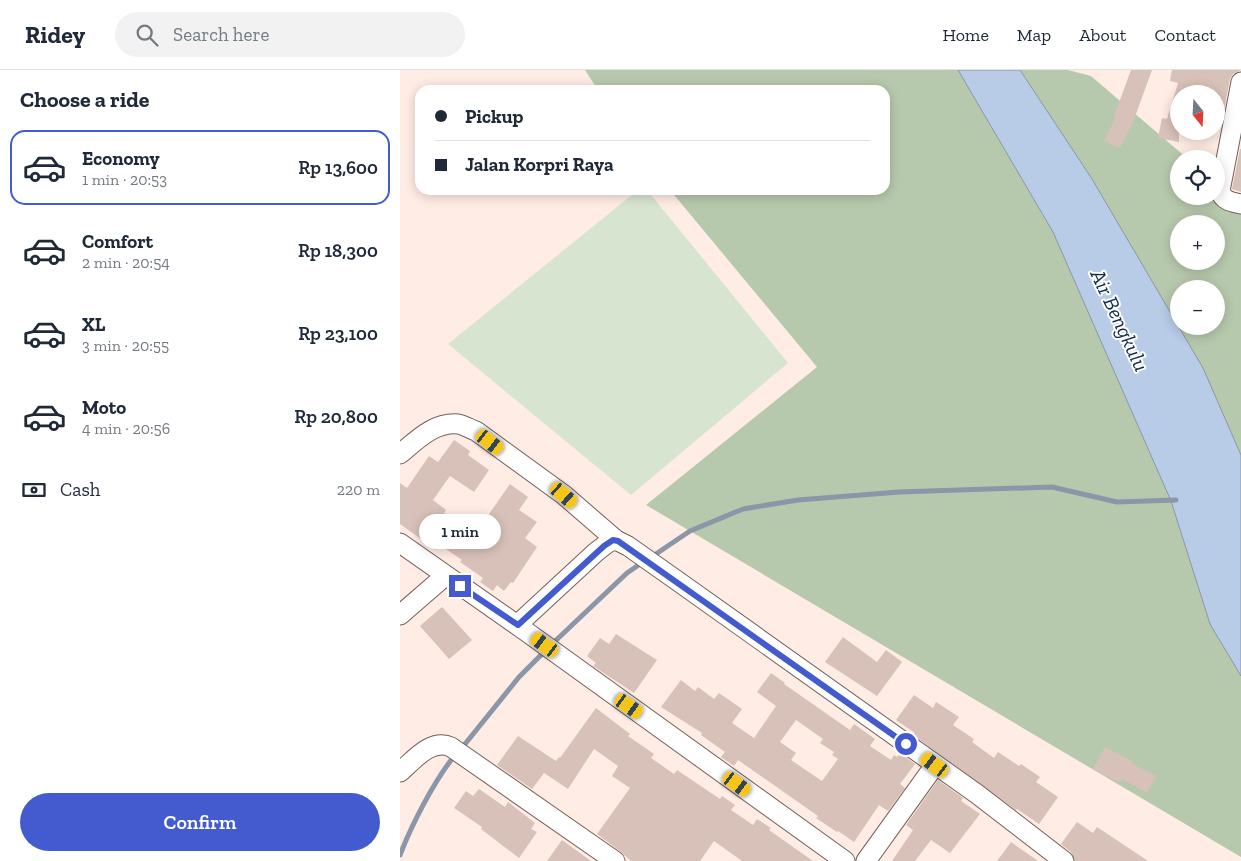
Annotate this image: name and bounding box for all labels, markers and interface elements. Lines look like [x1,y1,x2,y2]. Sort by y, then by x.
search box [115,12,465,57]
text: Ridey [25,20,85,49]
icon: search [133,21,161,49]
text: Search here [173,23,269,46]
text: Home [942,24,989,46]
text: Map [1017,24,1051,46]
text: About [1079,24,1126,46]
text: Contact [1154,24,1216,46]
north arrow [1170,85,1225,140]
map controls [1170,85,1225,335]
text: Choose a ride [20,86,150,113]
text: Pickup [465,105,523,128]
icon: car [22,145,67,190]
text: Economy [82,147,160,170]
button: locate [1170,150,1225,205]
text: Jalan Korpri Raya [465,153,614,176]
text: Rp 13,600 [298,156,378,179]
text: 1 min · 20:53 [82,170,167,189]
button: + [1170,215,1225,270]
icon: car [22,228,67,273]
text: Comfort [82,230,153,253]
text: Rp 18,300 [298,239,378,262]
text: 2 min · 20:54 [82,253,170,272]
water label: Air Bengkulu [1085,264,1154,375]
button: − [1170,280,1225,335]
icon: car [22,311,67,356]
text: XL [82,313,105,336]
text: Rp 23,100 [298,322,378,345]
text: 3 min · 20:55 [82,336,169,355]
icon: car [22,394,67,439]
text: Moto [82,396,126,419]
text: Rp 20,800 [294,405,378,428]
text: 4 min · 20:56 [82,419,170,438]
car [473,427,506,457]
icon: cash [20,476,48,504]
text: Cash [60,478,100,501]
car [547,479,580,511]
text: 220 m [337,480,380,499]
callout: 1 min [419,514,501,548]
text: 1 min [441,522,479,541]
route end [449,575,471,597]
car [528,630,561,660]
car [612,691,645,721]
route start [895,733,917,755]
car [918,750,951,780]
car [720,769,753,799]
button: Confirm [20,793,380,851]

